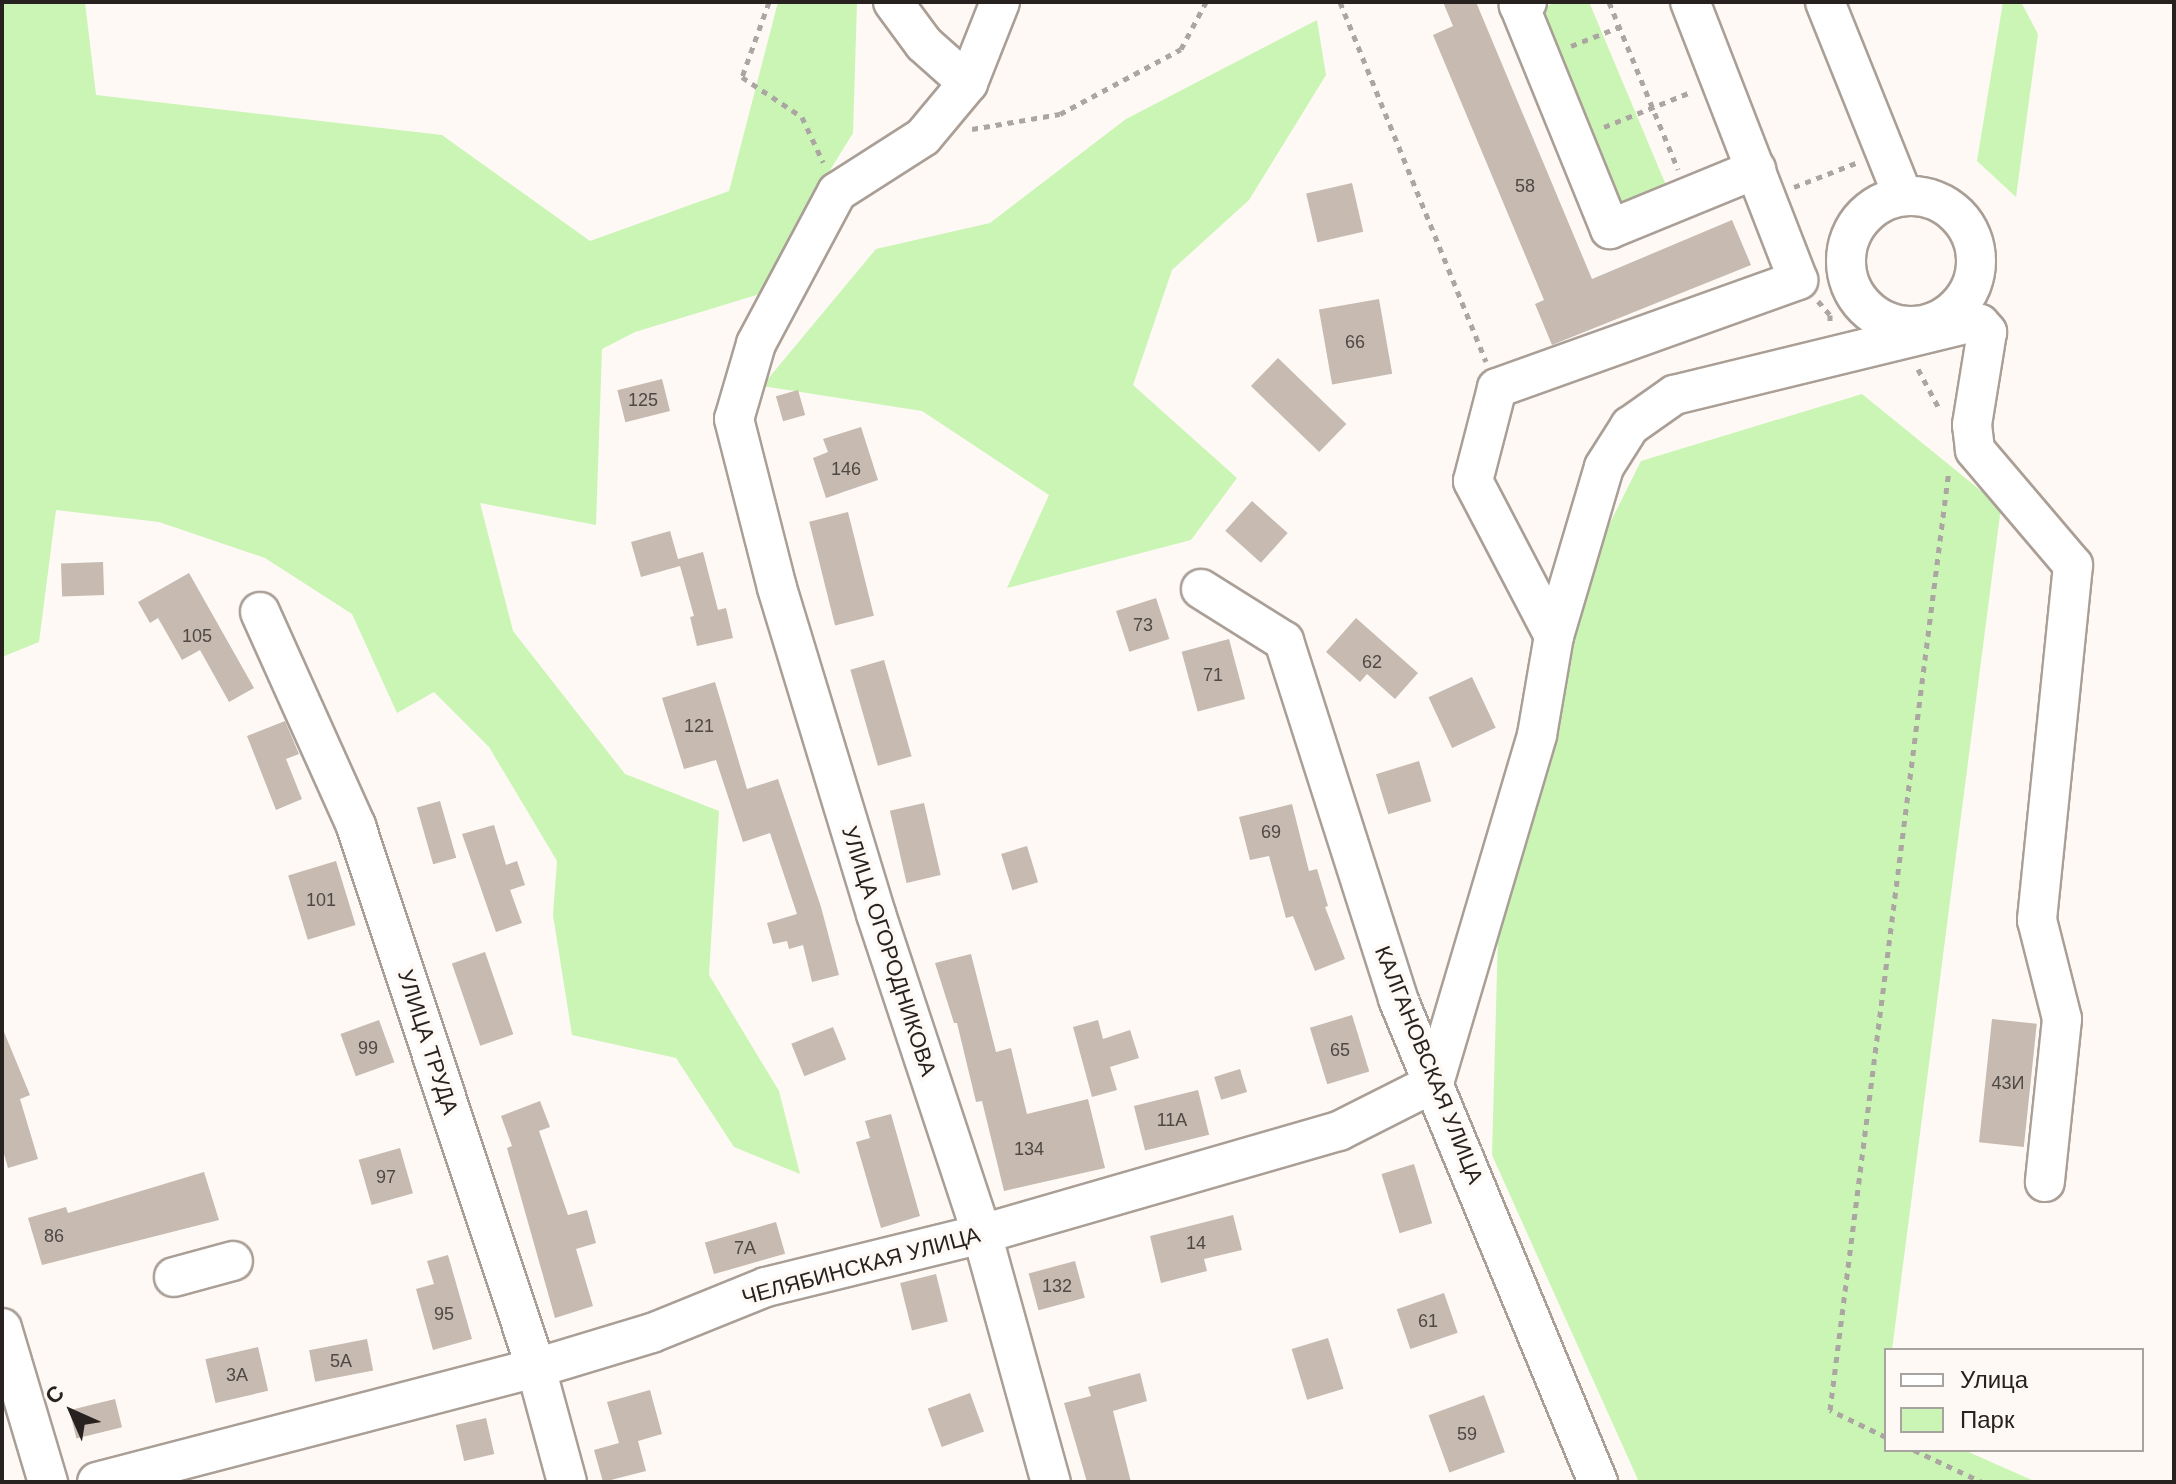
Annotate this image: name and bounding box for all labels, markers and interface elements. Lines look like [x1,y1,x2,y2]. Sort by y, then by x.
house number: 58 [1515,175,1535,197]
house number: 66 [1345,331,1365,353]
house number: 125 [628,389,658,411]
house number: 146 [831,458,861,480]
house number: 73 [1133,614,1153,636]
house number: 105 [182,625,212,647]
house number: 62 [1362,651,1382,673]
house number: 71 [1203,664,1223,686]
house number: 121 [684,715,714,737]
house number: 69 [1261,821,1281,843]
street label: УЛИЦА ОГОРОДНИКОВА [836,823,942,1079]
house number: 101 [306,889,336,911]
street label: КАЛГАНОВСКАЯ УЛИЦА [1369,942,1489,1188]
street label: УЛИЦА ТРУДА [392,966,464,1118]
house number: 99 [358,1037,378,1059]
house number: 65 [1330,1039,1350,1061]
house number: 43И [1992,1072,2024,1094]
house number: 11А [1157,1109,1187,1131]
house number: 134 [1014,1138,1044,1160]
house number: 97 [376,1166,396,1188]
street label: ЧЕЛЯБИНСКАЯ УЛИЦА [739,1221,983,1311]
house number: 86 [44,1225,64,1247]
house number: 14 [1186,1232,1206,1254]
house number: 7А [734,1237,756,1259]
house number: 132 [1042,1275,1072,1297]
house number: 95 [434,1303,454,1325]
house number: 61 [1418,1310,1438,1332]
legend [1884,1348,2144,1452]
house number: 5А [330,1350,352,1372]
house number: 3А [226,1364,248,1386]
text: Улица [1960,1366,2028,1393]
north arrow [32,1372,112,1452]
text: С [40,1380,69,1409]
text: Парк [1960,1406,2014,1433]
house number: 59 [1457,1423,1477,1445]

